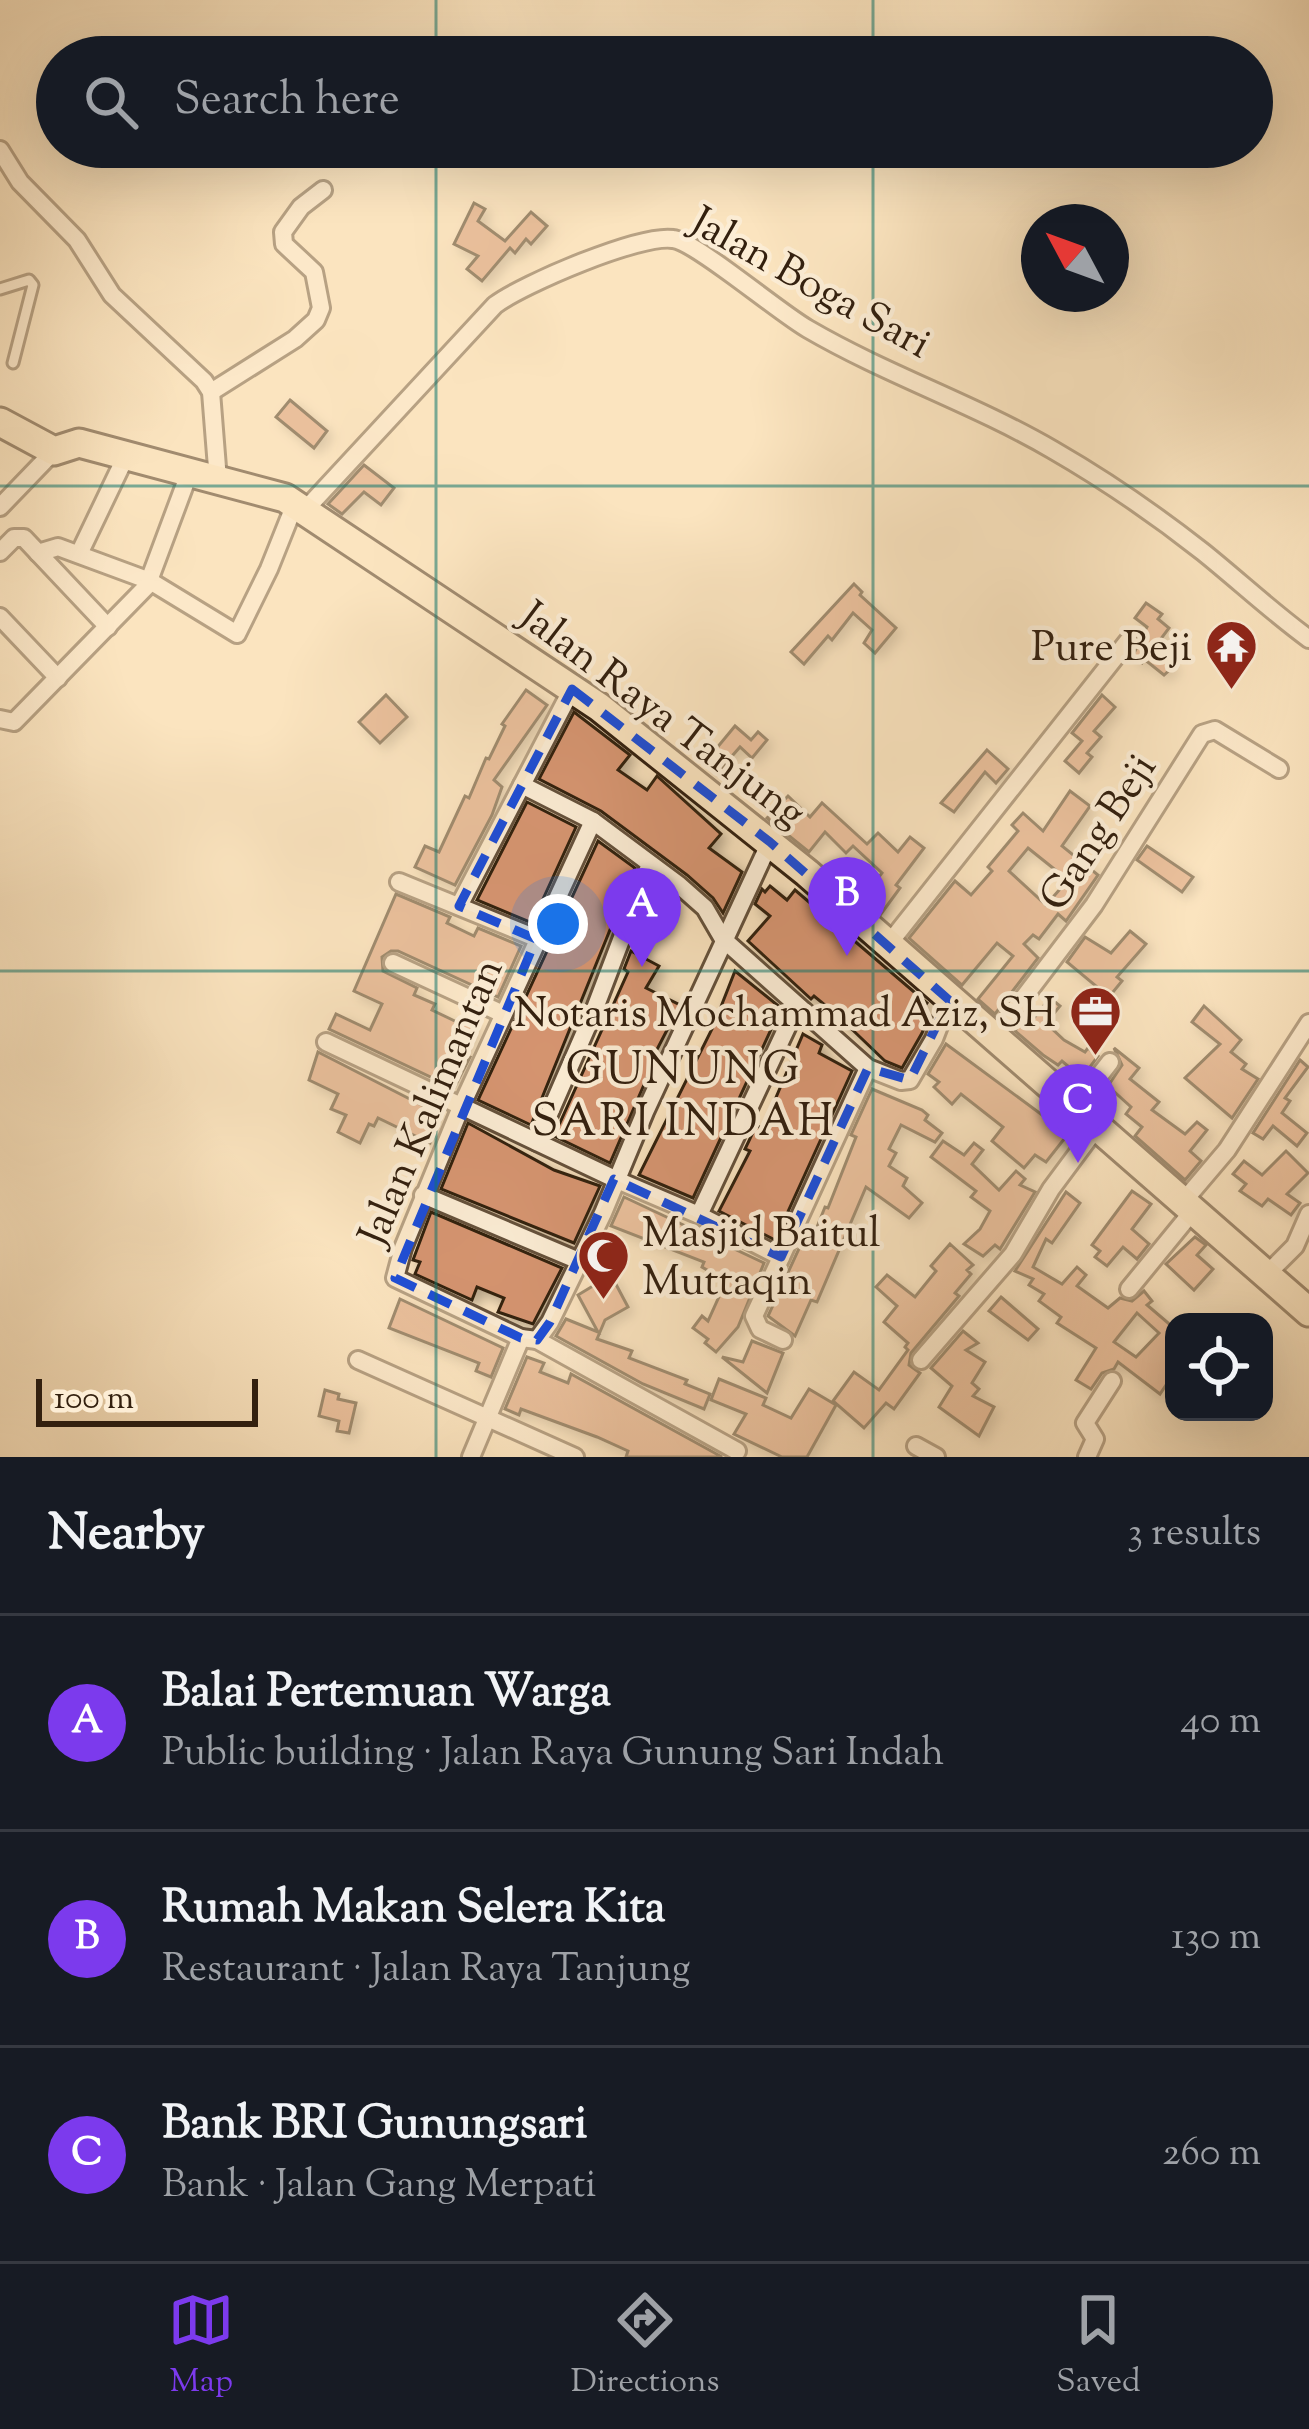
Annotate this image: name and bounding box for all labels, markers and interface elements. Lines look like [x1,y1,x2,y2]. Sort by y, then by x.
search box [36,36,1273,168]
icon: search [78,69,144,135]
text: Search here [174,70,400,135]
street label: Jalan Boga Sari [677,194,940,376]
north arrow [1021,204,1129,312]
street label: Jalan Raya Tanjung [504,588,817,845]
temple icon: Pure Beji [1203,617,1259,691]
place label: Pure Beji [1031,620,1192,680]
street label: Gang Beji [1027,743,1174,924]
pin: B [808,857,886,956]
pin: A [603,868,681,967]
your location [528,894,588,954]
street label: Jalan Kalimantan [345,950,521,1258]
office icon: Notaris Mochammad Aziz, SH [1067,983,1123,1057]
place label: Notaris Mochammad Aziz, SH [514,986,1056,1046]
district label: GUNUNG SARI INDAH [532,1040,836,1157]
pin: C [1039,1064,1117,1163]
place label: Masjid Baitul Muttaqin [642,1206,880,1314]
mosque icon: Masjid Baitul Muttaqin [575,1227,631,1301]
map controls [1165,1313,1273,1421]
button: locate [1165,1313,1273,1421]
scale bar [36,1373,258,1426]
text: 100 m [54,1376,134,1424]
text: Nearby [48,1499,205,1572]
text: 3 results [1127,1507,1261,1563]
text: Balai Pertemuan Warga [162,1662,611,1727]
text: A [71,1695,103,1751]
text: 40 m [1181,1695,1261,1751]
text: Public building · Jalan Raya Gunung Sari Indah [162,1727,944,1783]
text: Rumah Makan Selera Kita [162,1878,666,1943]
text: B [75,1911,99,1967]
text: 130 m [1171,1911,1261,1967]
text: Restaurant · Jalan Raya Tanjung [162,1943,691,1999]
text: Bank BRI Gunungsari [162,2094,587,2159]
text: C [71,2127,103,2183]
text: 260 m [1162,2127,1261,2183]
text: Bank · Jalan Gang Merpati [162,2159,596,2215]
tab: Map [168,2287,234,2407]
tab: Directions [571,2287,720,2407]
tab: Saved [1056,2287,1141,2407]

